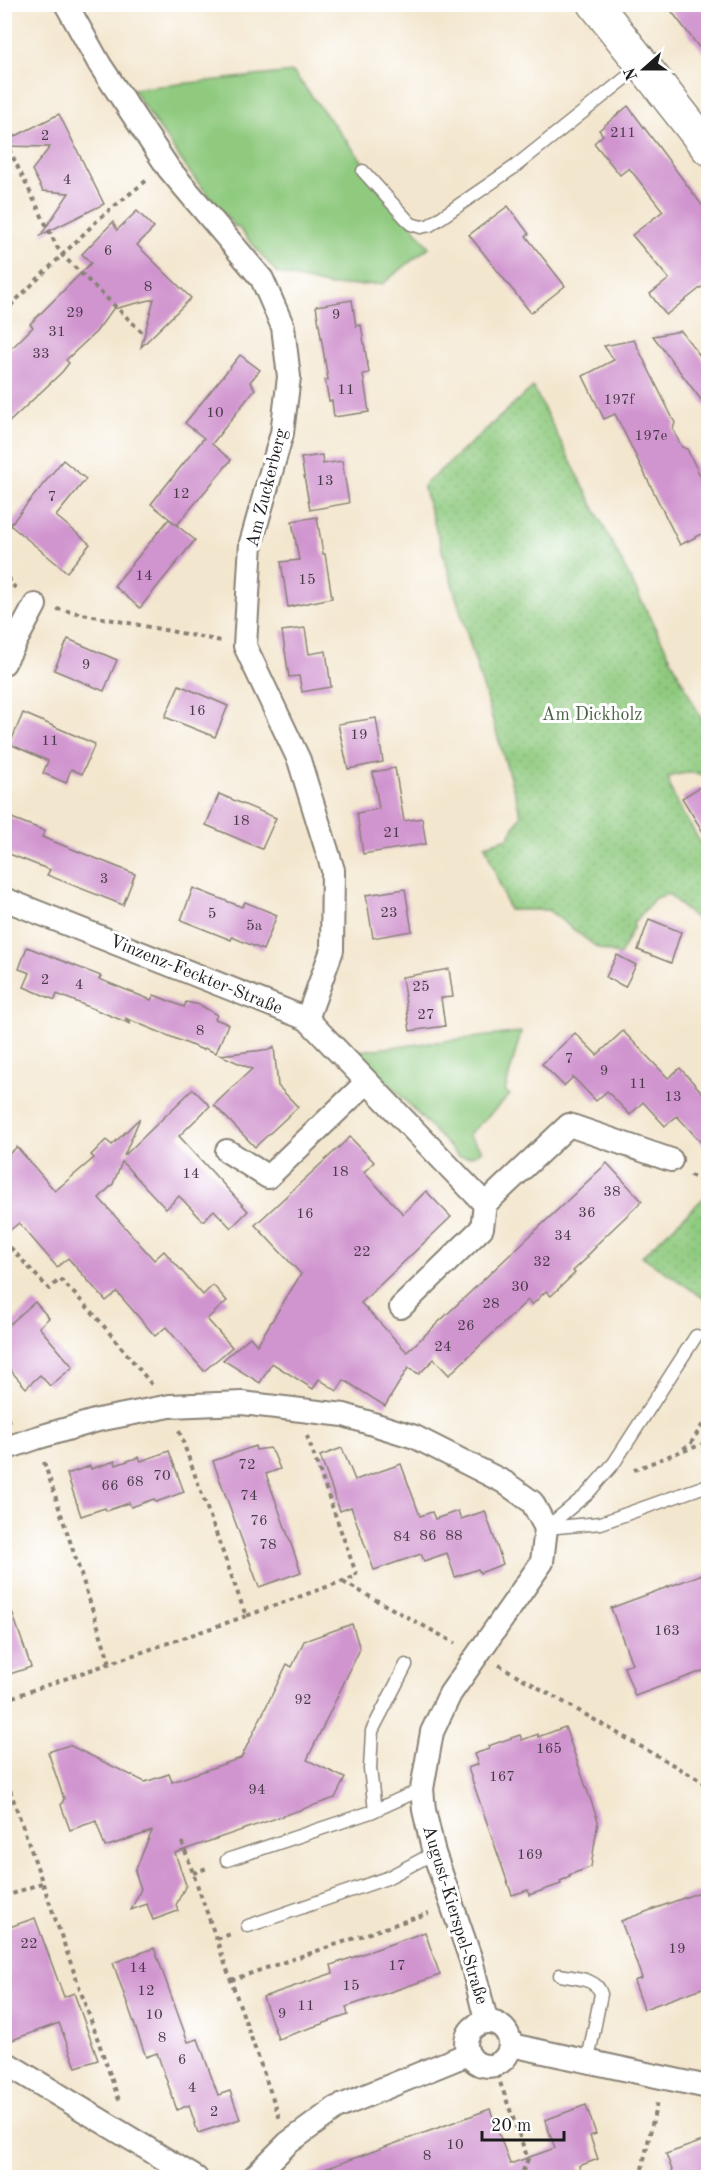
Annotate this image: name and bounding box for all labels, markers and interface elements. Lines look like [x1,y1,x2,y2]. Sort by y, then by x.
north arrow [614,39,674,99]
text: N [622,64,642,82]
house number: 211 [610,126,636,141]
house number: 2 [41,129,49,144]
house number: 4 [63,173,71,188]
house number: 6 [104,244,112,259]
house number: 8 [144,280,152,295]
house number: 29 [66,306,84,321]
house number: 9 [332,308,340,323]
house number: 31 [48,325,66,340]
house number: 33 [32,347,50,362]
house number: 11 [337,383,355,398]
house number: 197f [603,393,636,408]
house number: 10 [206,406,224,421]
street label: Am Zuckerberg [244,426,291,549]
house number: 197e [634,429,668,444]
house number: 13 [316,474,334,489]
house number: 12 [172,487,190,502]
house number: 7 [48,490,56,505]
house number: 14 [135,569,153,584]
house number: 15 [298,573,316,588]
house number: 9 [82,658,90,673]
house number: 16 [188,704,206,719]
park label: Am Dickholz [542,706,642,724]
house number: 19 [350,728,368,743]
house number: 11 [41,734,59,749]
house number: 18 [232,814,250,829]
house number: 21 [383,826,401,841]
house number: 3 [100,872,108,887]
house number: 23 [380,906,398,921]
house number: 5 [208,907,216,922]
house number: 5a [246,919,263,934]
street label: Vinzenz-Feckter-Straße [107,932,285,1018]
house number: 2 [41,973,49,988]
house number: 4 [75,978,83,993]
house number: 25 [412,980,430,995]
house number: 27 [417,1008,435,1023]
house number: 8 [196,1024,204,1039]
house number: 7 [565,1052,573,1067]
house number: 9 [600,1064,608,1079]
house number: 11 [629,1077,647,1092]
house number: 13 [664,1090,682,1105]
house number: 18 [331,1165,349,1180]
house number: 14 [182,1167,200,1182]
house number: 38 [603,1185,621,1200]
house number: 36 [578,1206,596,1221]
house number: 16 [296,1207,314,1222]
house number: 34 [554,1229,572,1244]
house number: 22 [353,1245,371,1260]
house number: 32 [533,1255,551,1270]
house number: 30 [511,1280,529,1295]
house number: 28 [482,1297,500,1312]
house number: 26 [457,1319,475,1334]
house number: 24 [434,1340,452,1355]
house number: 72 [238,1458,256,1473]
house number: 70 [153,1469,171,1484]
house number: 68 [126,1475,144,1490]
house number: 66 [101,1479,119,1494]
house number: 74 [240,1489,258,1504]
house number: 76 [250,1514,268,1529]
house number: 86 [419,1529,437,1544]
house number: 88 [445,1529,463,1544]
house number: 84 [393,1530,411,1545]
house number: 78 [259,1538,277,1553]
house number: 163 [654,1624,680,1639]
house number: 92 [294,1693,312,1708]
house number: 165 [536,1742,562,1757]
house number: 167 [489,1770,515,1785]
house number: 94 [248,1783,266,1798]
street label: August-Kierspel-Straße [419,1823,491,2007]
house number: 169 [517,1848,543,1863]
house number: 22 [20,1937,38,1952]
house number: 19 [668,1942,686,1957]
house number: 17 [388,1959,406,1974]
house number: 14 [129,1961,147,1976]
house number: 15 [342,1979,360,1994]
house number: 12 [137,1984,155,1999]
house number: 11 [297,1999,315,2014]
house number: 9 [278,2007,286,2022]
house number: 10 [145,2008,163,2023]
house number: 8 [158,2031,166,2046]
house number: 6 [178,2053,186,2068]
house number: 4 [188,2081,196,2096]
scale bar [482,2104,564,2142]
house number: 2 [210,2105,218,2120]
text: 20 m [491,2117,531,2135]
house number: 10 [446,2138,464,2153]
house number: 8 [423,2149,431,2164]

